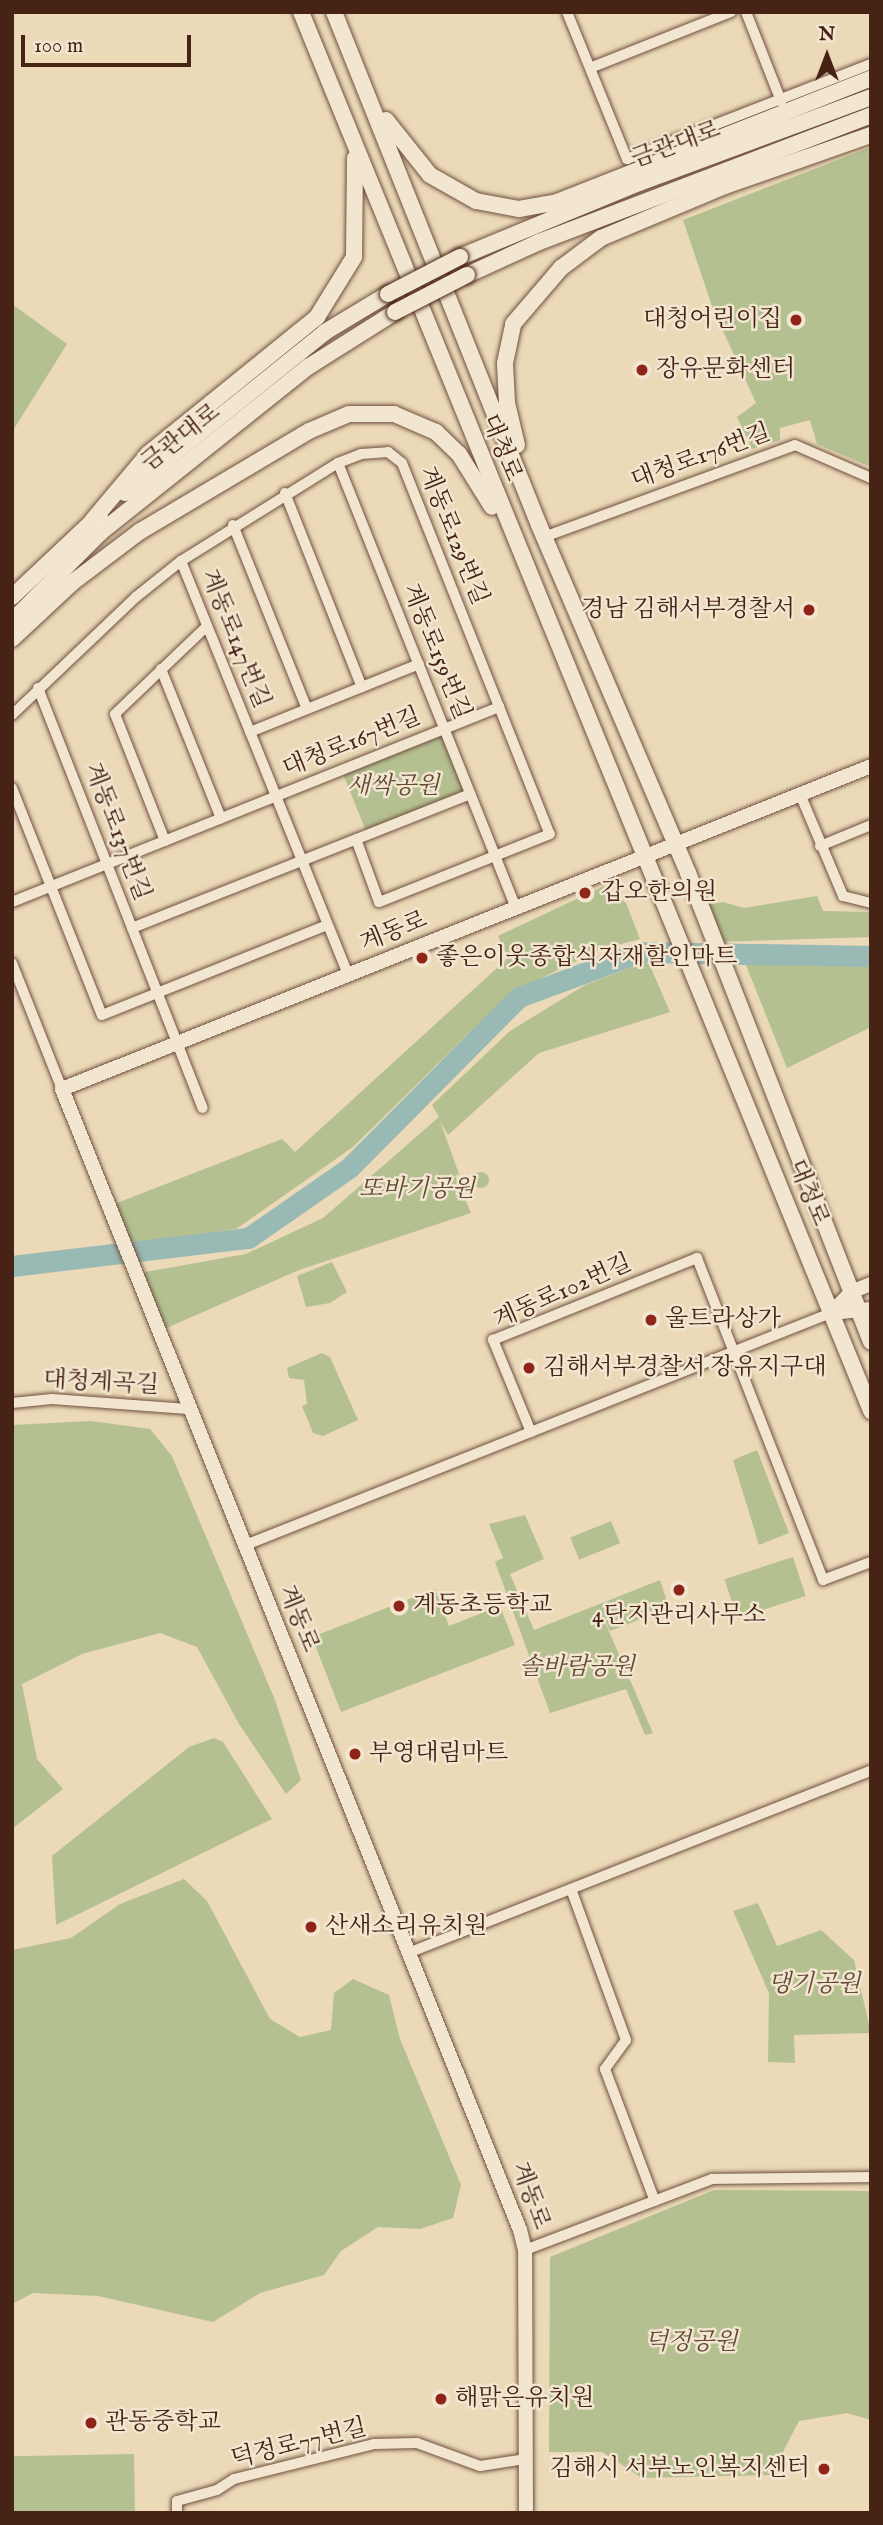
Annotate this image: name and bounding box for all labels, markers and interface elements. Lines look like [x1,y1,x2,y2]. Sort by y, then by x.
scale bar [24,21,194,65]
north arrow [792,21,862,91]
text: N [819,23,835,47]
text: 100 m [34,33,83,60]
street label: 금관대로 [628,116,724,174]
place label: 대청어린이집 [643,306,782,334]
marker: 대청어린이집 [788,312,804,328]
place label: 장유문화센터 [656,356,795,384]
marker: 장유문화센터 [634,362,650,378]
street label: 금관대로 [136,398,226,478]
street label: 대청로 [475,410,527,486]
street label: 대청로176번길 [627,418,775,496]
street label: 계동로129번길 [412,463,494,609]
street label: 계동로147번길 [194,565,276,713]
street label: 계동로159번길 [396,580,476,724]
place label: 경남 김해서부경찰서 [581,596,795,624]
marker: 경남 김해서부경찰서 [801,602,817,618]
street label: 대청로167번길 [279,702,425,784]
street label: 계동로137번길 [78,759,156,905]
park label: 새싹공원 [347,773,439,801]
place label: 갑오한의원 [601,879,717,907]
marker: 갑오한의원 [575,883,595,903]
street label: 계동로 [356,906,432,958]
place label: 좋은이웃종합식자재할인마트 [436,944,737,972]
marker: 좋은이웃종합식자재할인마트 [414,950,430,966]
street label: 대청로 [782,1155,834,1231]
park label: 또바기공원 [359,1176,475,1204]
street label: 계동로102번길 [490,1249,636,1335]
place label: 울트라상가 [665,1306,781,1334]
marker: 울트라상가 [643,1312,659,1328]
place label: 김해서부경찰서 장유지구대 [543,1354,826,1382]
marker: 김해서부경찰서 장유지구대 [521,1360,537,1376]
street label: 대청계곡길 [42,1366,160,1400]
street label: 계동로 [272,1581,324,1657]
marker: 4단지관리사무소 [671,1582,687,1598]
place label: 계동초등학교 [413,1592,552,1620]
marker: 계동초등학교 [391,1598,407,1614]
place label: 4단지관리사무소 [592,1602,766,1630]
park label: 솔바람공원 [519,1654,635,1682]
place label: 부영대림마트 [369,1740,508,1768]
marker: 부영대림마트 [347,1746,363,1762]
place label: 산새소리유치원 [325,1913,487,1941]
marker: 산새소리유치원 [303,1919,319,1935]
park label: 댕기공원 [768,1971,860,1999]
street label: 계동로 [505,2158,555,2234]
park label: 덕정공원 [645,2329,737,2357]
place label: 해맑은유치원 [455,2385,594,2413]
marker: 해맑은유치원 [433,2391,449,2407]
place label: 관동중학교 [105,2409,221,2437]
street label: 덕정로77번길 [228,2413,370,2475]
marker: 관동중학교 [83,2415,99,2431]
place label: 김해시 서부노인복지센터 [550,2455,810,2483]
marker: 김해시 서부노인복지센터 [816,2461,832,2477]

